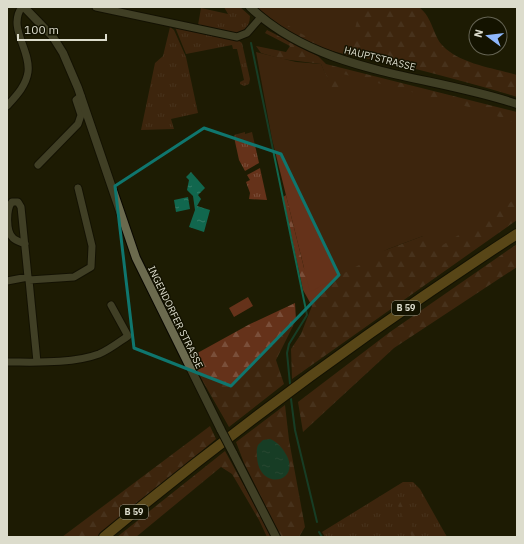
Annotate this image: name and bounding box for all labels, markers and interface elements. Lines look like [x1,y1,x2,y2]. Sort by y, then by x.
scale bar [18,16,106,42]
north arrow [468,16,508,56]
text: 100 m [24,22,59,37]
text: N [471,28,486,39]
street label: HAUPTSTRASSE [343,43,417,74]
street label: INGENDORFER STRASSE [145,264,206,371]
road number: B 59 [392,301,420,315]
road number: B 59 [120,505,148,519]

